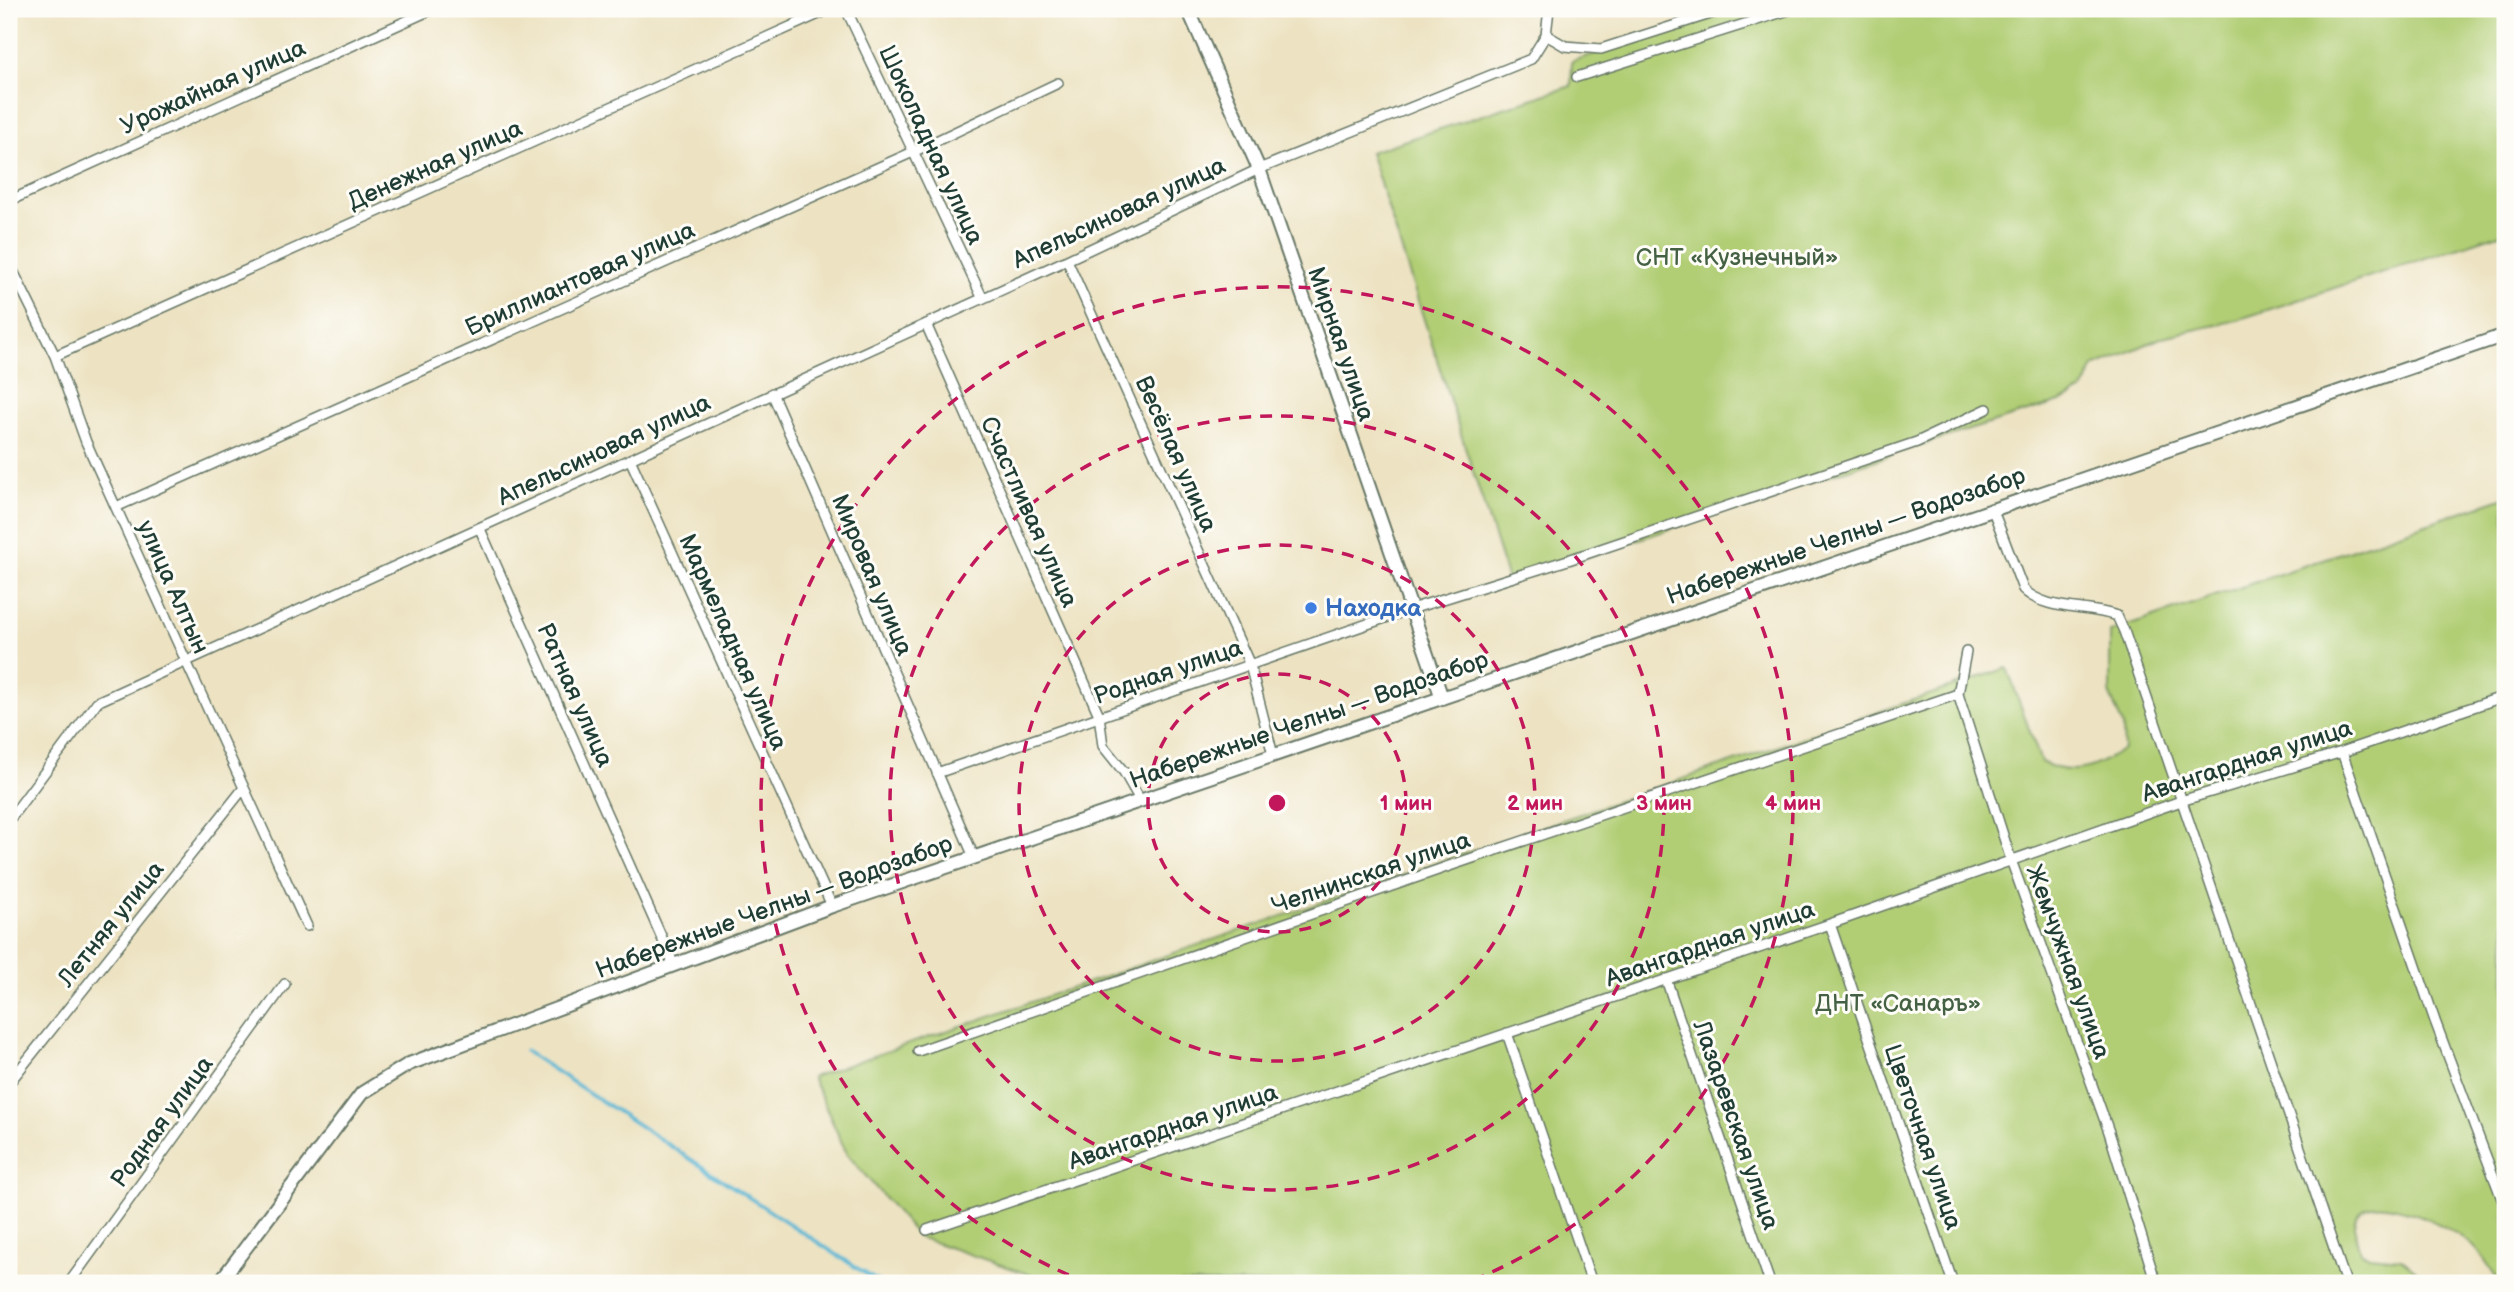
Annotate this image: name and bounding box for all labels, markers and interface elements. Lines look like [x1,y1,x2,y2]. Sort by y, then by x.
street label: Урожайная улица [116,33,310,141]
street label: Шоколадная улица [872,41,990,249]
street label: Денежная улица [343,114,527,216]
street label: Апельсиновая улица [1007,151,1230,275]
street label: Бриллиантовая улица [461,215,699,343]
park label: СНТ «Кузнечный» [1636,243,1838,272]
street label: Мирная улица [1301,263,1381,425]
street label: Весёлая улица [1129,372,1223,536]
street label: Апельсиновая улица [492,388,715,512]
street label: Счастливая улица [974,412,1084,612]
street label: Набережные Челны — Водозабор [1663,461,2030,611]
street label: Мировая улица [825,490,919,660]
street label: улица Алтын [131,516,215,658]
street label: Мармеладная улица [672,530,794,754]
place label: Находка [1325,594,1422,623]
marker: Находка [1303,600,1319,616]
street label: Ратная улица [530,619,620,771]
street label: Родная улица [1090,633,1246,711]
street label: Набережные Челны — Водозабор [1126,645,1493,795]
street label: Авангардная улица [2137,713,2356,809]
centre of rings [1265,791,1289,815]
text: 1 мин [1380,791,1432,816]
text: 2 мин [1507,791,1563,816]
text: 3 мин [1636,791,1692,816]
text: 4 мин [1765,791,1821,816]
street label: Челнинская улица [1268,825,1474,921]
street label: Набережные Челны — Водозабор [592,829,957,985]
street label: Летняя улица [51,855,170,993]
street label: Жемчужная улица [2019,861,2117,1063]
street label: Авангардная улица [1601,895,1818,994]
park label: ДНТ «Санаръ» [1815,989,1981,1018]
street label: Лазаревская улица [1686,1016,1785,1233]
street label: Цветочная улица [1878,1041,1968,1233]
street label: Родная улица [105,1051,219,1193]
street label: Авангардная улица [1064,1078,1281,1177]

